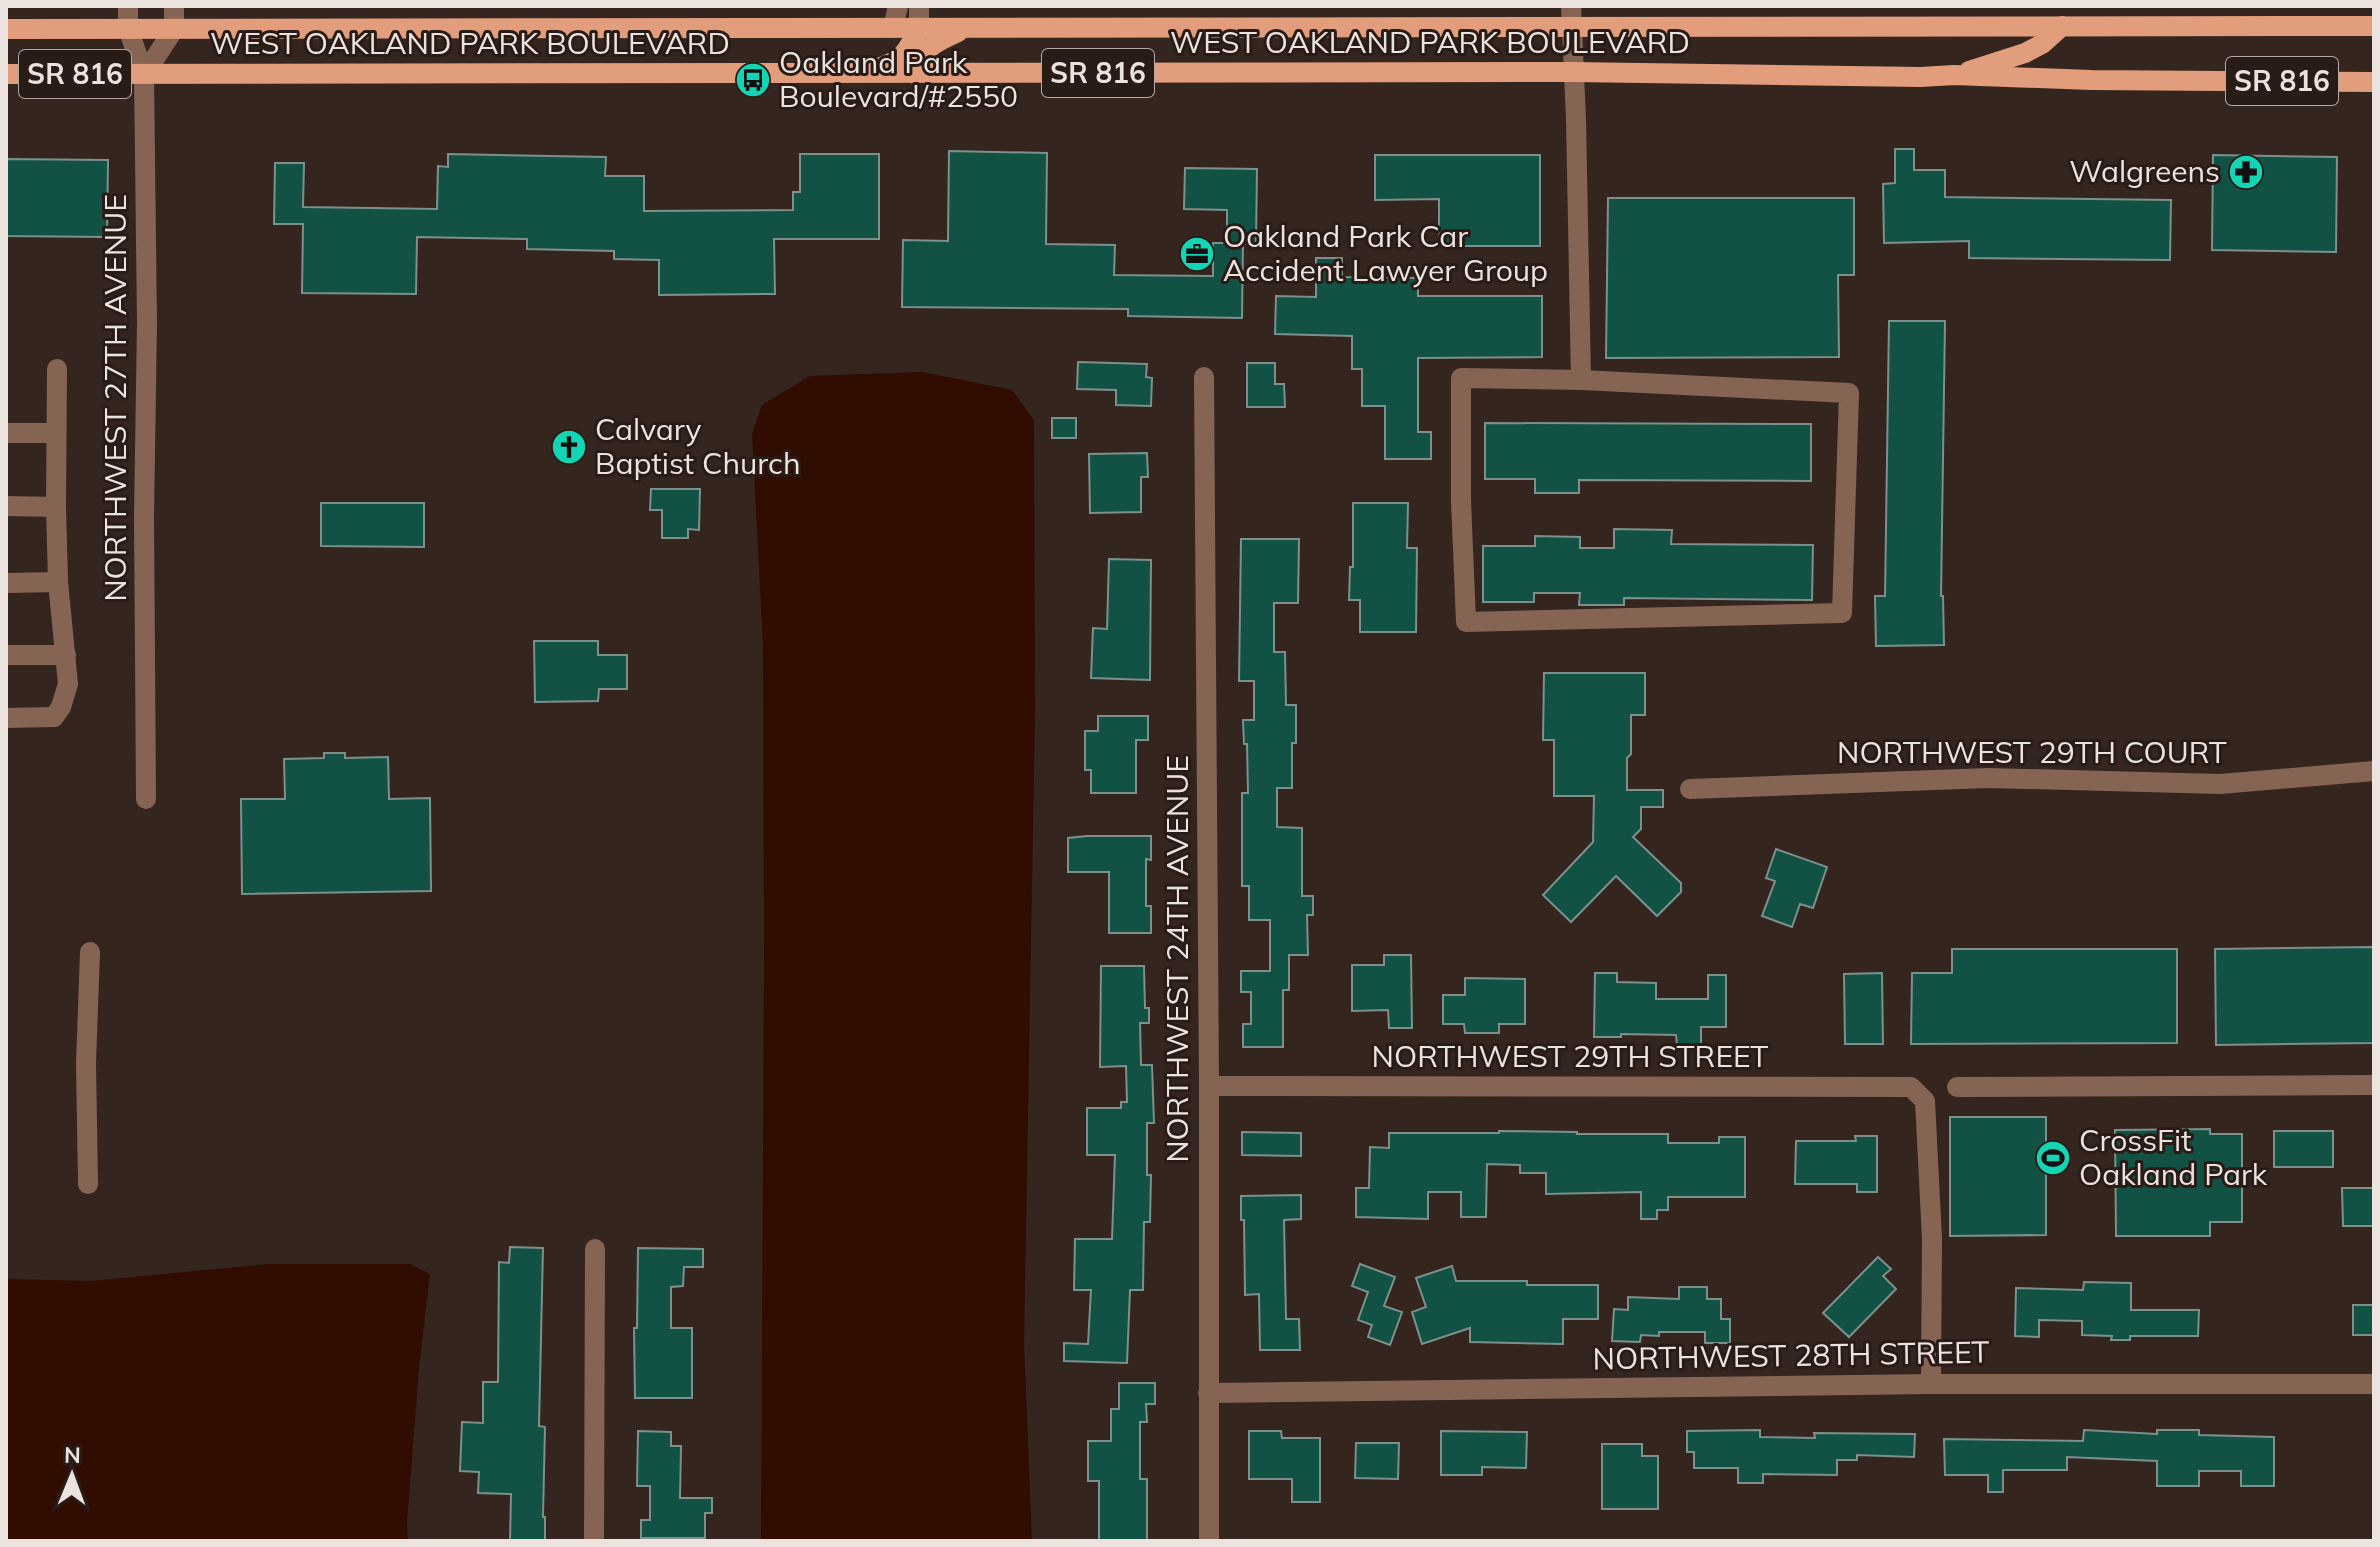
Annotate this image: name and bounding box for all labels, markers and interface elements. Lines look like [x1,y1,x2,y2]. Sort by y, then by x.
street label: WEST OAKLAND PARK BOULEVARD [1170,23,1690,61]
street label: WEST OAKLAND PARK BOULEVARD [210,24,730,62]
place label: Oakland Park Boulevard/#2550 [779,43,1018,115]
road number: SR 816 [1042,49,1154,97]
road number: SR 816 [19,50,131,98]
road number: SR 816 [2226,57,2338,105]
bus stop icon: Oakland Park Boulevard/#2550 [734,61,772,99]
place label: Walgreens [2069,152,2220,190]
pharmacy icon: Walgreens [2227,153,2265,191]
street label: NORTHWEST 27TH AVENUE [96,194,134,602]
place label: Oakland Park Car Accident Lawyer Group [1223,217,1548,289]
office icon: Oakland Park Car Accident Lawyer Group [1178,235,1216,273]
place label: Calvary Baptist Church [595,410,801,482]
church icon: Calvary Baptist Church [550,428,588,466]
street label: NORTHWEST 29TH COURT [1837,733,2227,771]
street label: NORTHWEST 24TH AVENUE [1158,755,1196,1163]
street label: NORTHWEST 29TH STREET [1372,1037,1768,1075]
place label: CrossFit Oakland Park [2079,1121,2268,1193]
sports icon: CrossFit Oakland Park [2034,1139,2072,1177]
street label: NORTHWEST 28TH STREET [1592,1333,1990,1377]
north arrow [32,1435,112,1515]
text: N [64,1441,81,1469]

